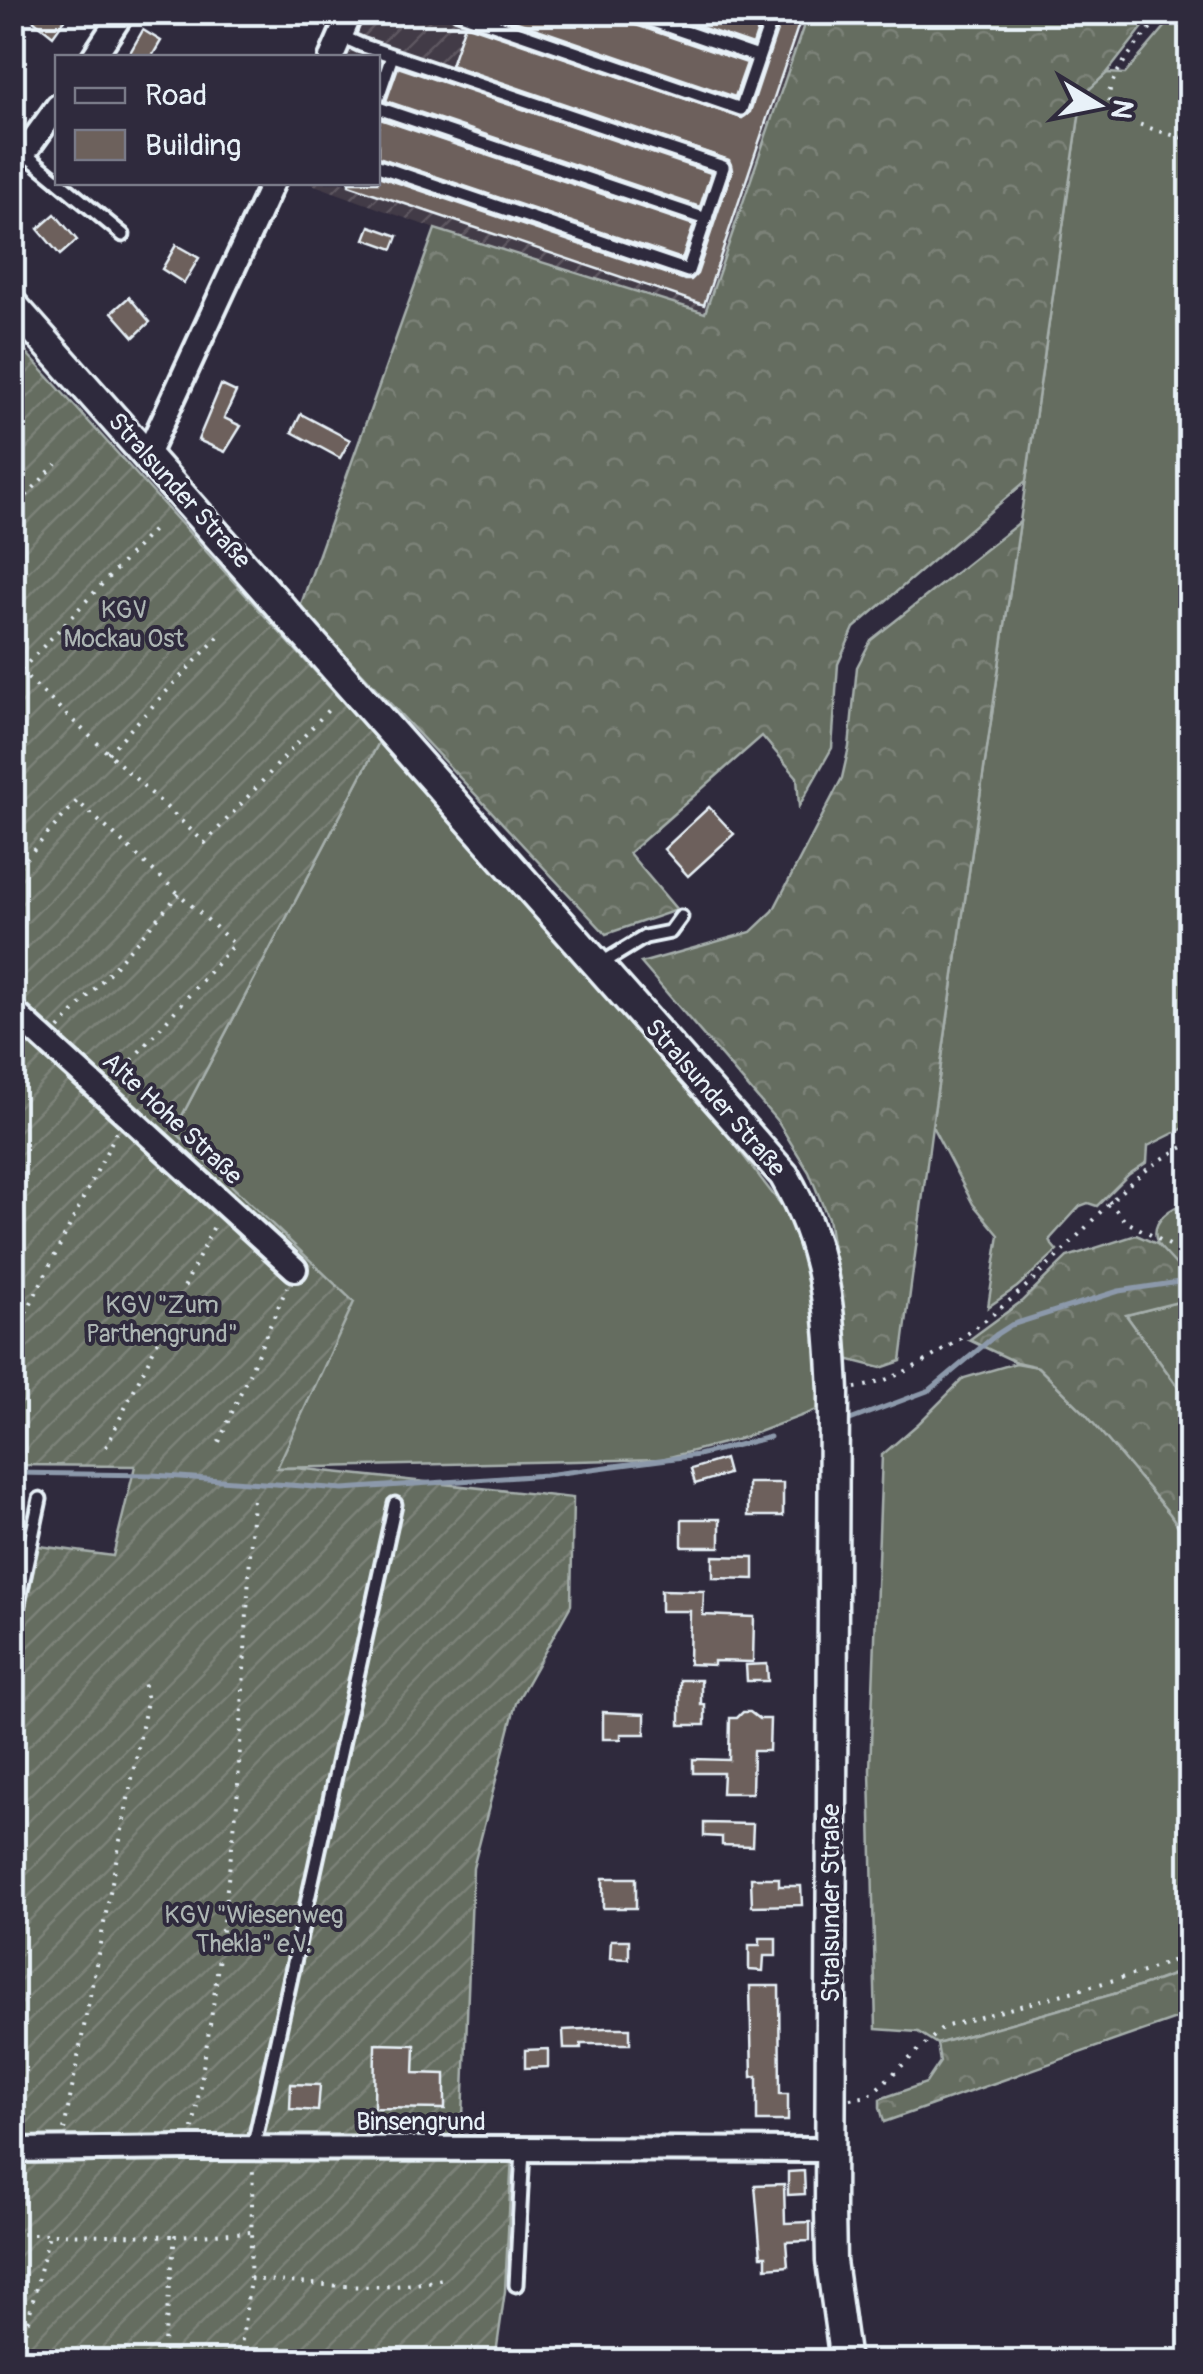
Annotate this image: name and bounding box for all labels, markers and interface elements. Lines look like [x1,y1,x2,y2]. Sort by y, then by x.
legend [55,55,380,185]
north arrow [1048,55,1148,155]
text: Road [145,77,207,114]
text: N [1102,97,1140,121]
text: Building [145,127,241,164]
street label: Stralsunder Straße [101,407,258,576]
park label: KGV Mockau Ost [64,595,185,655]
street label: Stralsunder Straße [638,1013,792,1184]
street label: Alte Hohe Straße [96,1046,249,1192]
park label: KGV "Zum Parthengrund" [86,1290,238,1350]
street label: Stralsunder Straße [816,1803,847,2002]
park label: KGV "Wiesenweg Thekla" e.V. [164,1900,344,1960]
street label: Binsengrund [356,2107,486,2138]

